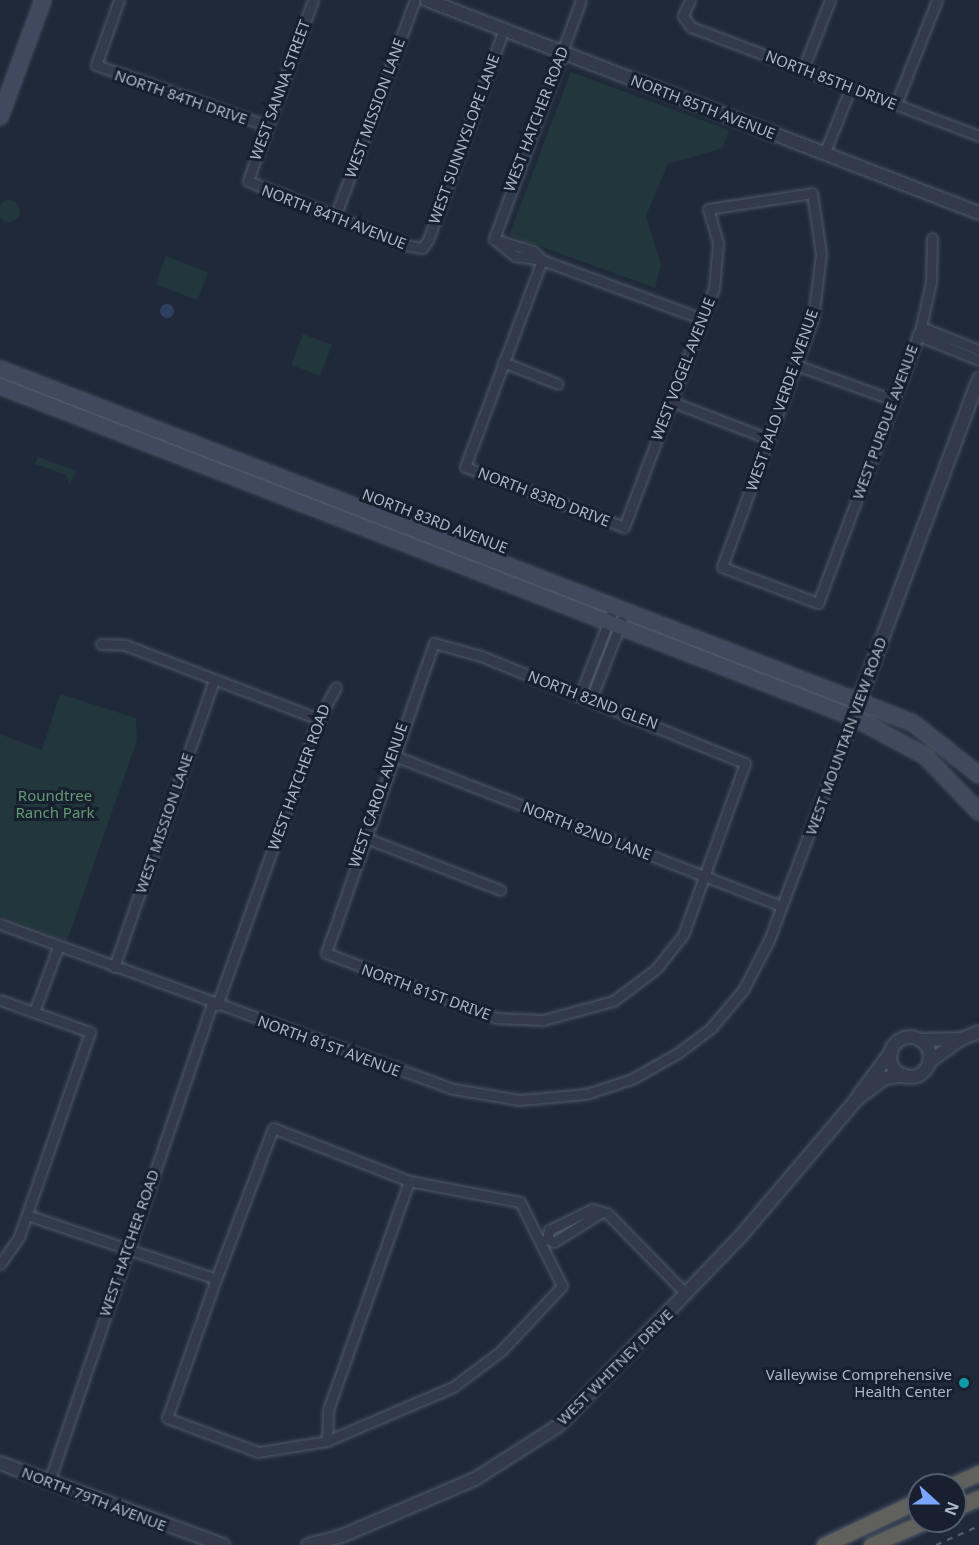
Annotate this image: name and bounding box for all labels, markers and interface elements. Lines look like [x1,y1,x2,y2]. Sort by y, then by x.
street label: WEST SANNA STREET [246,17,314,163]
street label: WEST MISSION LANE [341,36,409,180]
street label: WEST HATCHER ROAD [500,44,572,194]
street label: NORTH 85TH DRIVE [763,47,899,113]
street label: WEST SUNNYSLOPE LANE [425,52,503,226]
street label: NORTH 84TH DRIVE [112,66,250,128]
street label: NORTH 85TH AVENUE [628,71,778,143]
street label: NORTH 84TH AVENUE [259,181,409,253]
street label: WEST VOGEL AVENUE [647,295,719,443]
street label: WEST PALO VERDE AVENUE [742,307,822,493]
street label: WEST PURDUE AVENUE [849,342,921,502]
street label: NORTH 83RD DRIVE [475,464,613,530]
street label: NORTH 83RD AVENUE [360,485,510,557]
street label: WEST MOUNTAIN VIEW ROAD [802,635,890,837]
street label: NORTH 82ND GLEN [525,667,661,733]
street label: WEST HATCHER ROAD [264,702,334,852]
street label: WEST CAROL AVENUE [345,720,411,870]
street label: WEST MISSION LANE [132,750,196,896]
park label: Roundtree Ranch Park [15,786,95,821]
street label: NORTH 82ND LANE [520,798,654,864]
street label: NORTH 81ST DRIVE [359,960,493,1024]
street label: NORTH 81ST AVENUE [255,1012,403,1080]
street label: WEST HATCHER ROAD [95,1167,163,1319]
street label: WEST WHITNEY DRIVE [553,1305,677,1429]
place label: Valleywise Comprehensive Health Center [766,1365,952,1400]
marker: Valleywise Comprehensive Health Center [957,1376,971,1390]
street label: NORTH 79TH AVENUE [19,1463,169,1535]
north arrow [907,1473,967,1533]
text: N [939,1499,965,1519]

